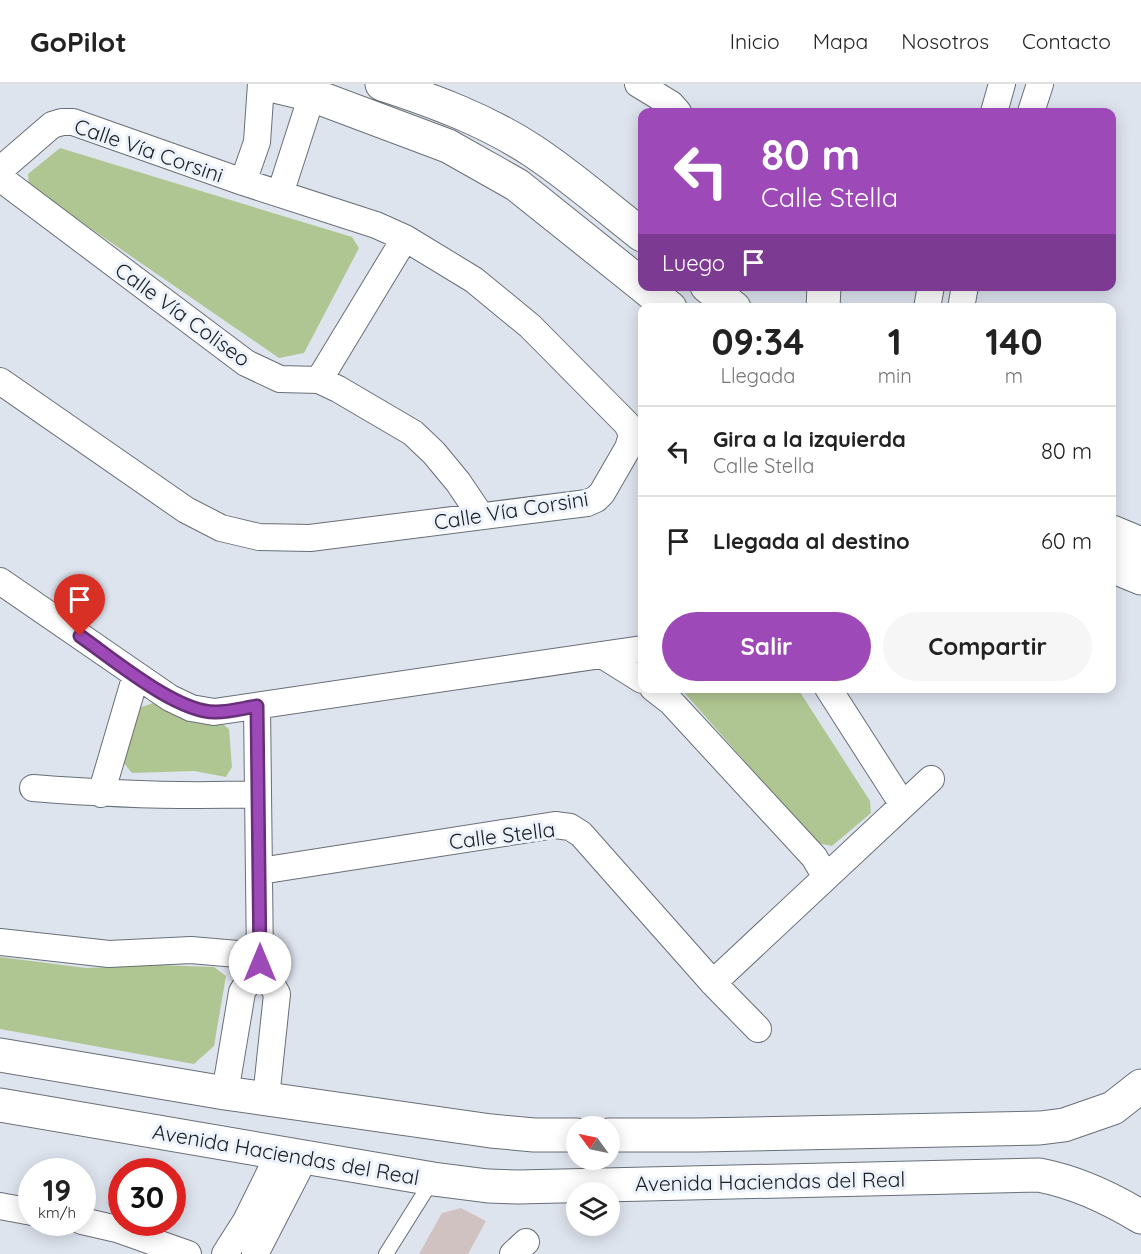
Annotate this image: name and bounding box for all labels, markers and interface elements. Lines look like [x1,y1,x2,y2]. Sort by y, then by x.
text: GoPilot [30,24,127,59]
text: Inicio [730,28,780,54]
text: Mapa [813,28,868,54]
text: Nosotros [901,28,989,54]
text: Contacto [1022,28,1111,54]
street label: Calle Vía Corsini [71,112,227,188]
text: 80 m [761,128,860,181]
icon: left [662,132,740,210]
text: Calle Stella [761,180,898,214]
icon: arrive [737,246,770,279]
text: Luego [662,249,725,277]
street label: Calle Vía Coliseo [110,256,256,372]
text: 09:34 [711,319,804,364]
text: 1 [888,319,902,364]
text: 140 [985,319,1043,364]
text: Llegada [720,363,795,388]
text: min [878,363,912,388]
text: m [1005,363,1023,388]
text: Gira a la izquierda [713,425,906,453]
icon: left [662,435,695,468]
text: 80 m [1041,437,1092,465]
text: Calle Stella [713,453,814,478]
street label: Calle Vía Corsini [432,485,590,535]
icon: arrive [662,525,695,558]
text: Llegada al destino [713,527,910,555]
text: 60 m [1041,527,1092,555]
pin [54,574,105,636]
icon: arrive [63,583,96,616]
button: Salir [662,612,871,681]
button: Compartir [883,612,1092,681]
street label: Calle Stella [448,816,556,854]
position arrow [228,931,292,995]
north arrow [566,1116,620,1170]
map controls [566,1116,620,1236]
street label: Avenida Haciendas del Real [151,1118,421,1190]
speed limit sign: 30 [108,1158,186,1236]
street label: Avenida Haciendas del Real [635,1166,905,1196]
text: 19 [43,1171,71,1209]
button: layers [566,1182,620,1236]
text: km/h [38,1203,76,1222]

